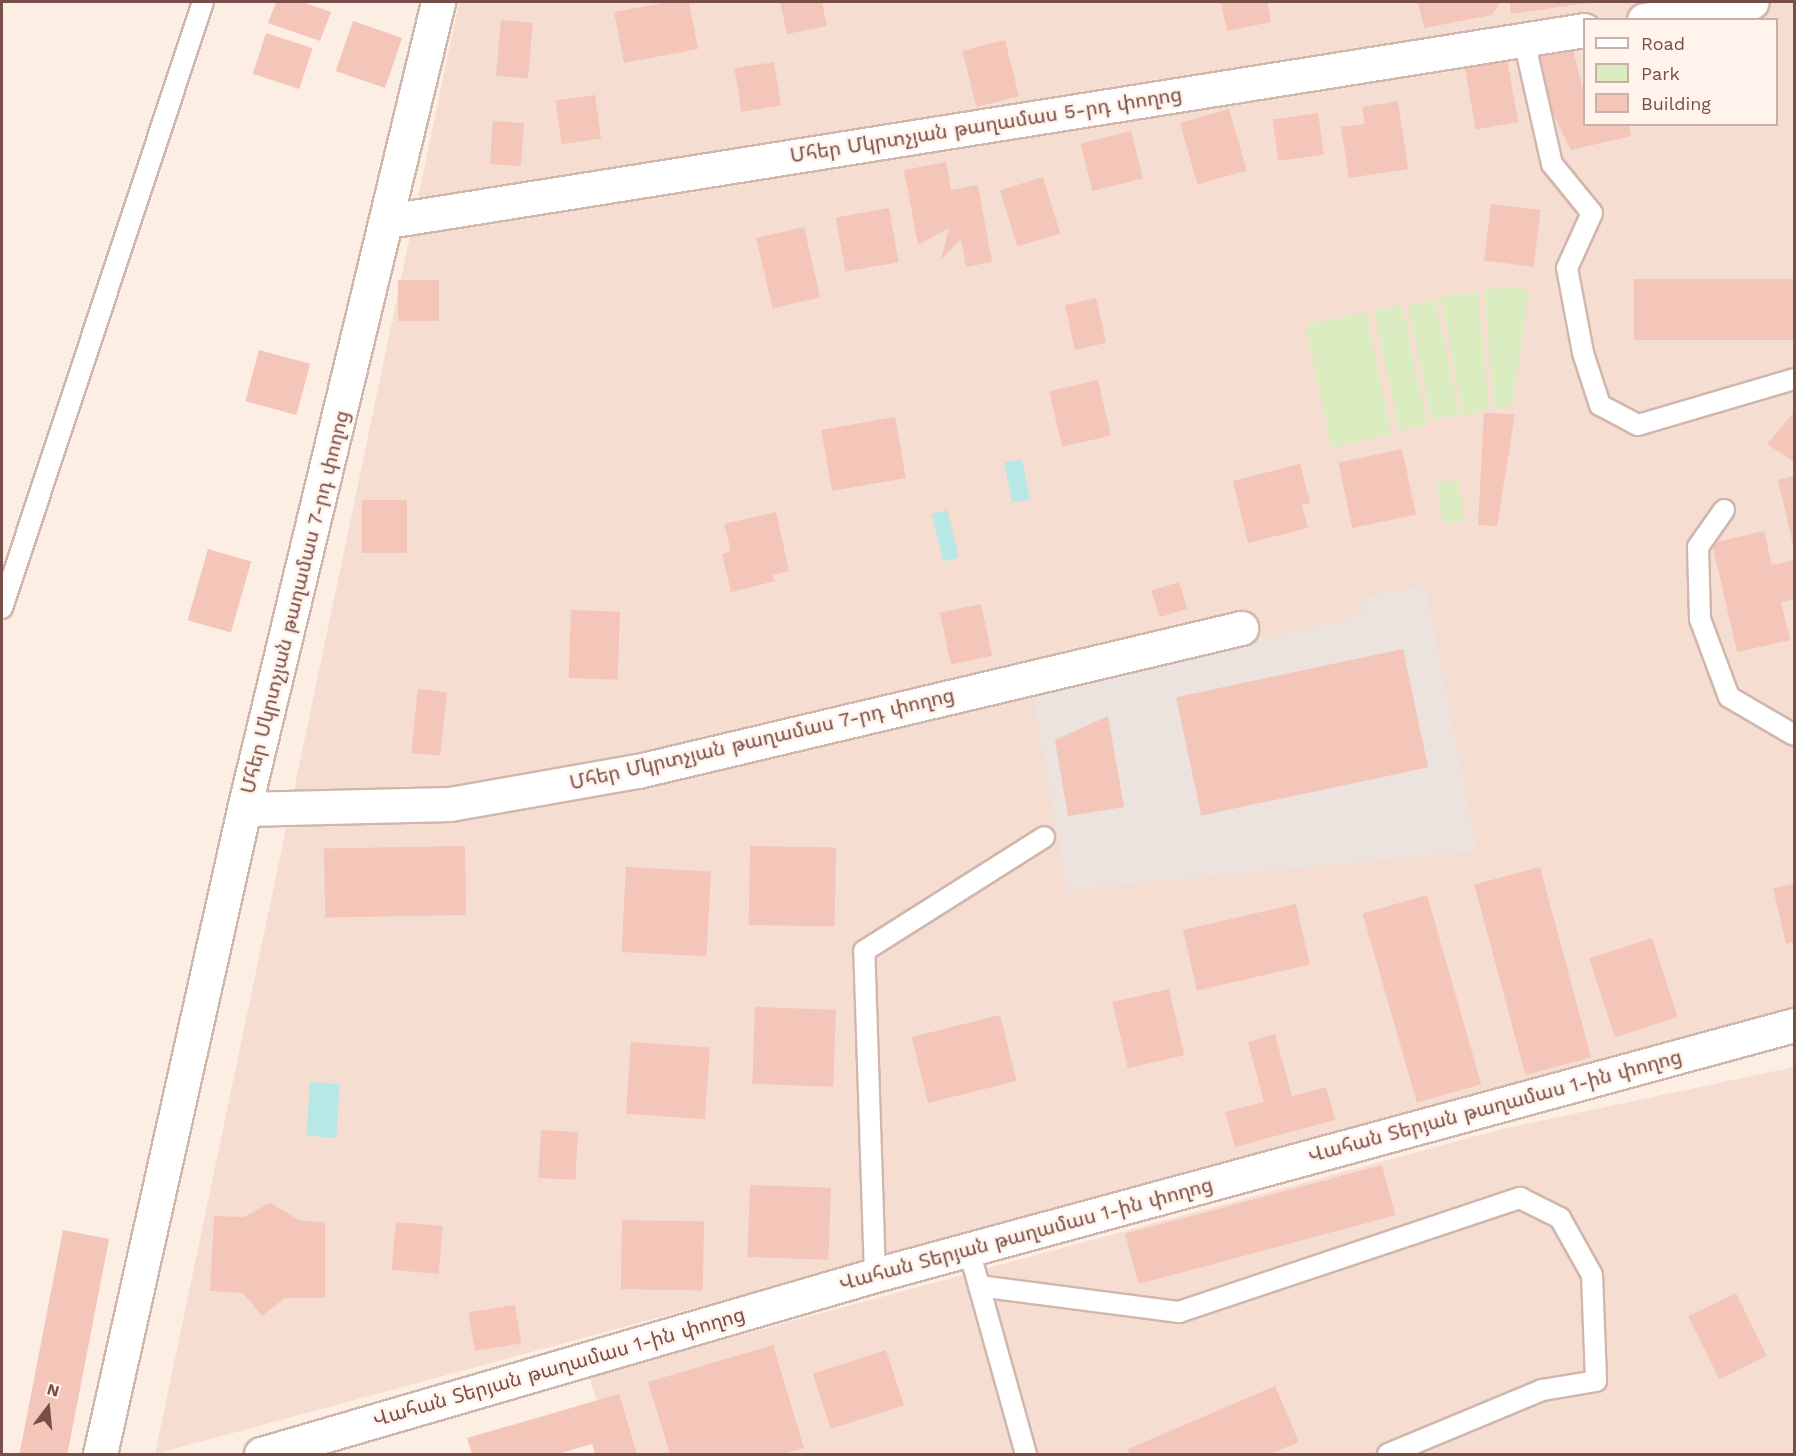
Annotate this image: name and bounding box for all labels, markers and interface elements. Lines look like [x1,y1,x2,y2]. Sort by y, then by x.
legend [1583,18,1778,126]
text: Road [1641,33,1685,54]
text: Park [1641,63,1680,84]
street label: Մհեր Մկրտչյան թաղամաս 5-րդ փողոց [788,82,1184,168]
text: Building [1641,93,1711,114]
street label: Մհեր Մկրտչյան թաղամաս 7-րդ փողոց [236,407,354,797]
street label: Մհեր Մկրտչյան թաղամաս 7-րդ փողոց [567,683,957,795]
street label: Վահան Տերյան թաղամաս 1-ին փողոց [1305,1044,1685,1168]
street label: Վահան Տերյան թաղամաս 1-ին փողոց [836,1172,1216,1296]
street label: Վահան Տերյան թաղամաս 1-ին փողոց [370,1302,748,1432]
north arrow [18,1378,78,1438]
text: N [45,1379,61,1401]

